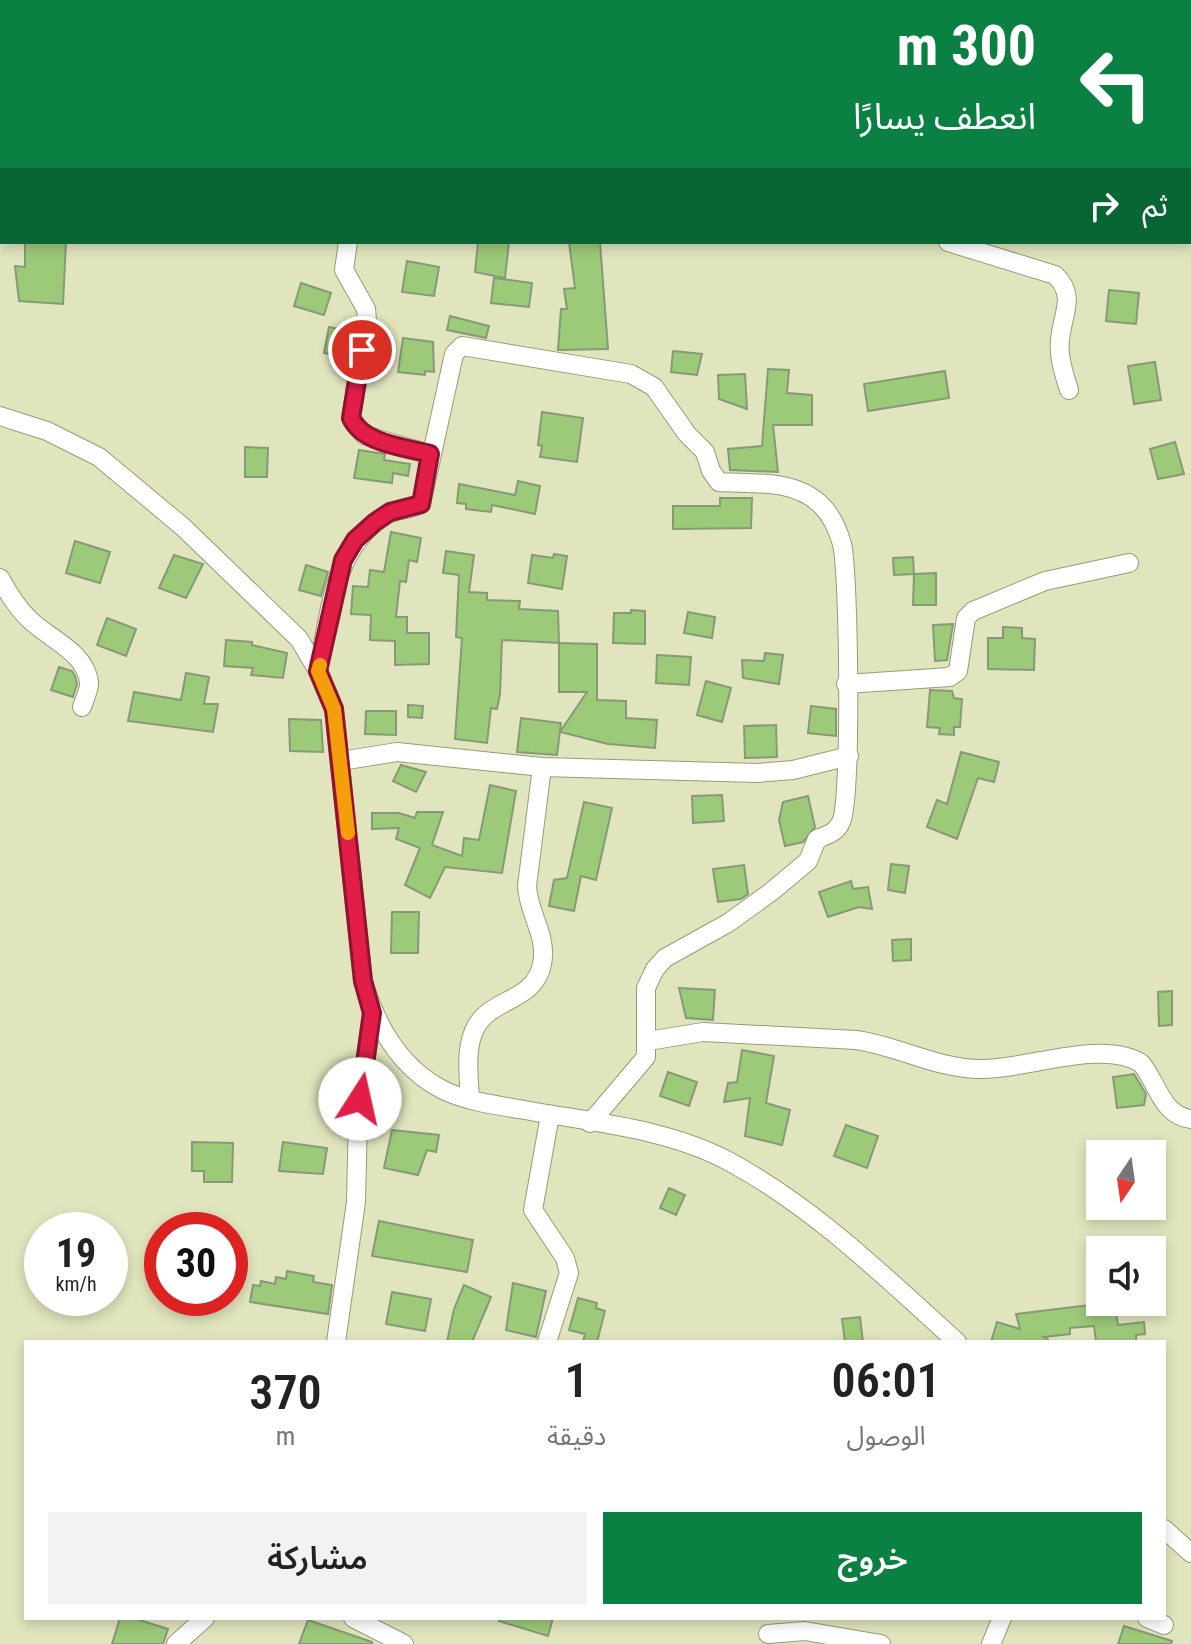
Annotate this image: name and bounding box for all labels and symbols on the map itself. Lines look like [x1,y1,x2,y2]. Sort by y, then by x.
pin [328,316,396,384]
position arrow [318,1057,402,1141]
north arrow [1086,1140,1166,1220]
speed limit sign: 30 [144,1212,248,1316]

